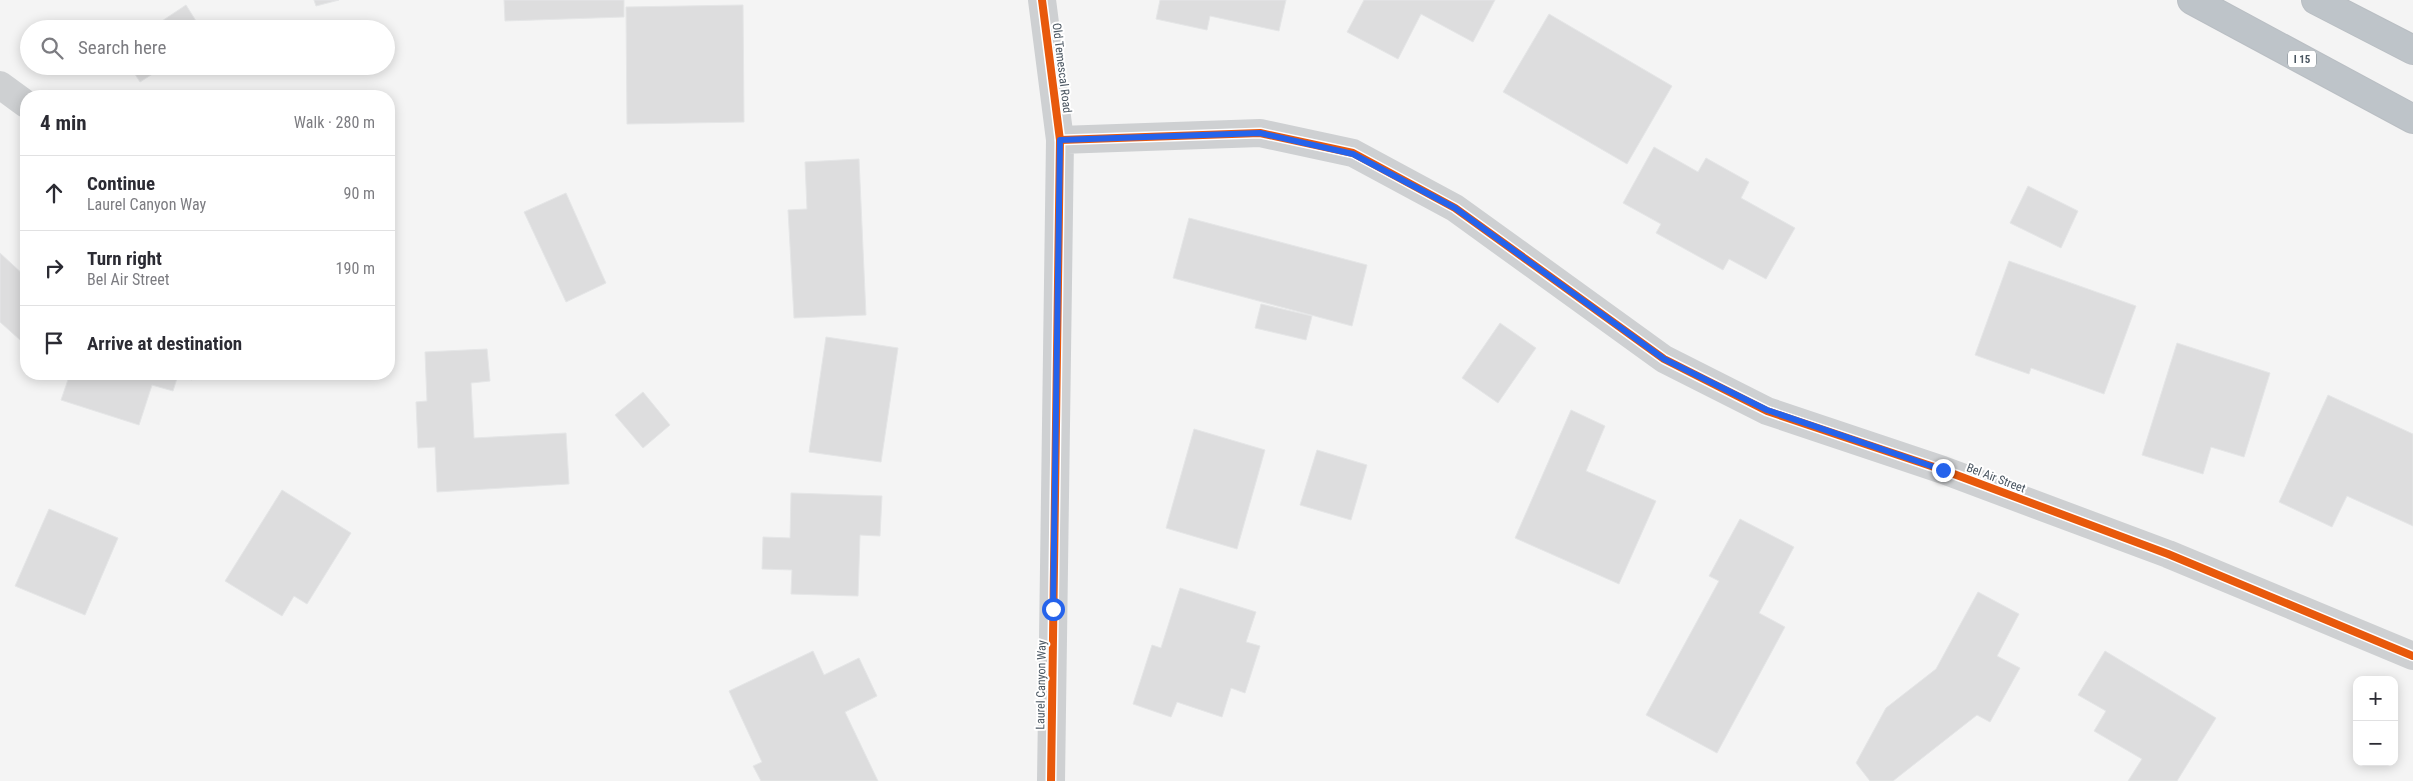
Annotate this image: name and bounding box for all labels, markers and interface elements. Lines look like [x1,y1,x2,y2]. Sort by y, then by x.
search box [20,20,395,75]
street label: Old Temescal Road [1050,22,1074,114]
icon: search [38,34,66,62]
text: Search here [78,36,166,59]
road number: I 15 [2288,51,2316,68]
text: 4 min [40,111,87,135]
text: Walk · 280 m [294,113,375,132]
text: Continue [87,172,155,195]
icon: ahead [40,179,68,207]
text: 90 m [343,184,375,203]
text: Laurel Canyon Way [87,195,206,214]
text: Turn right [87,247,162,270]
icon: right [40,254,68,282]
text: 190 m [336,259,375,278]
text: Bel Air Street [87,270,170,289]
icon: arrive [40,329,68,357]
text: Arrive at destination [87,332,242,355]
route end [1932,459,1955,482]
street label: Bel Air Street [1965,460,2028,496]
route start [1042,598,1065,621]
street label: Laurel Canyon Way [1033,640,1049,730]
map controls [2353,676,2398,766]
button: + [2353,676,2398,721]
button: − [2353,721,2398,766]

